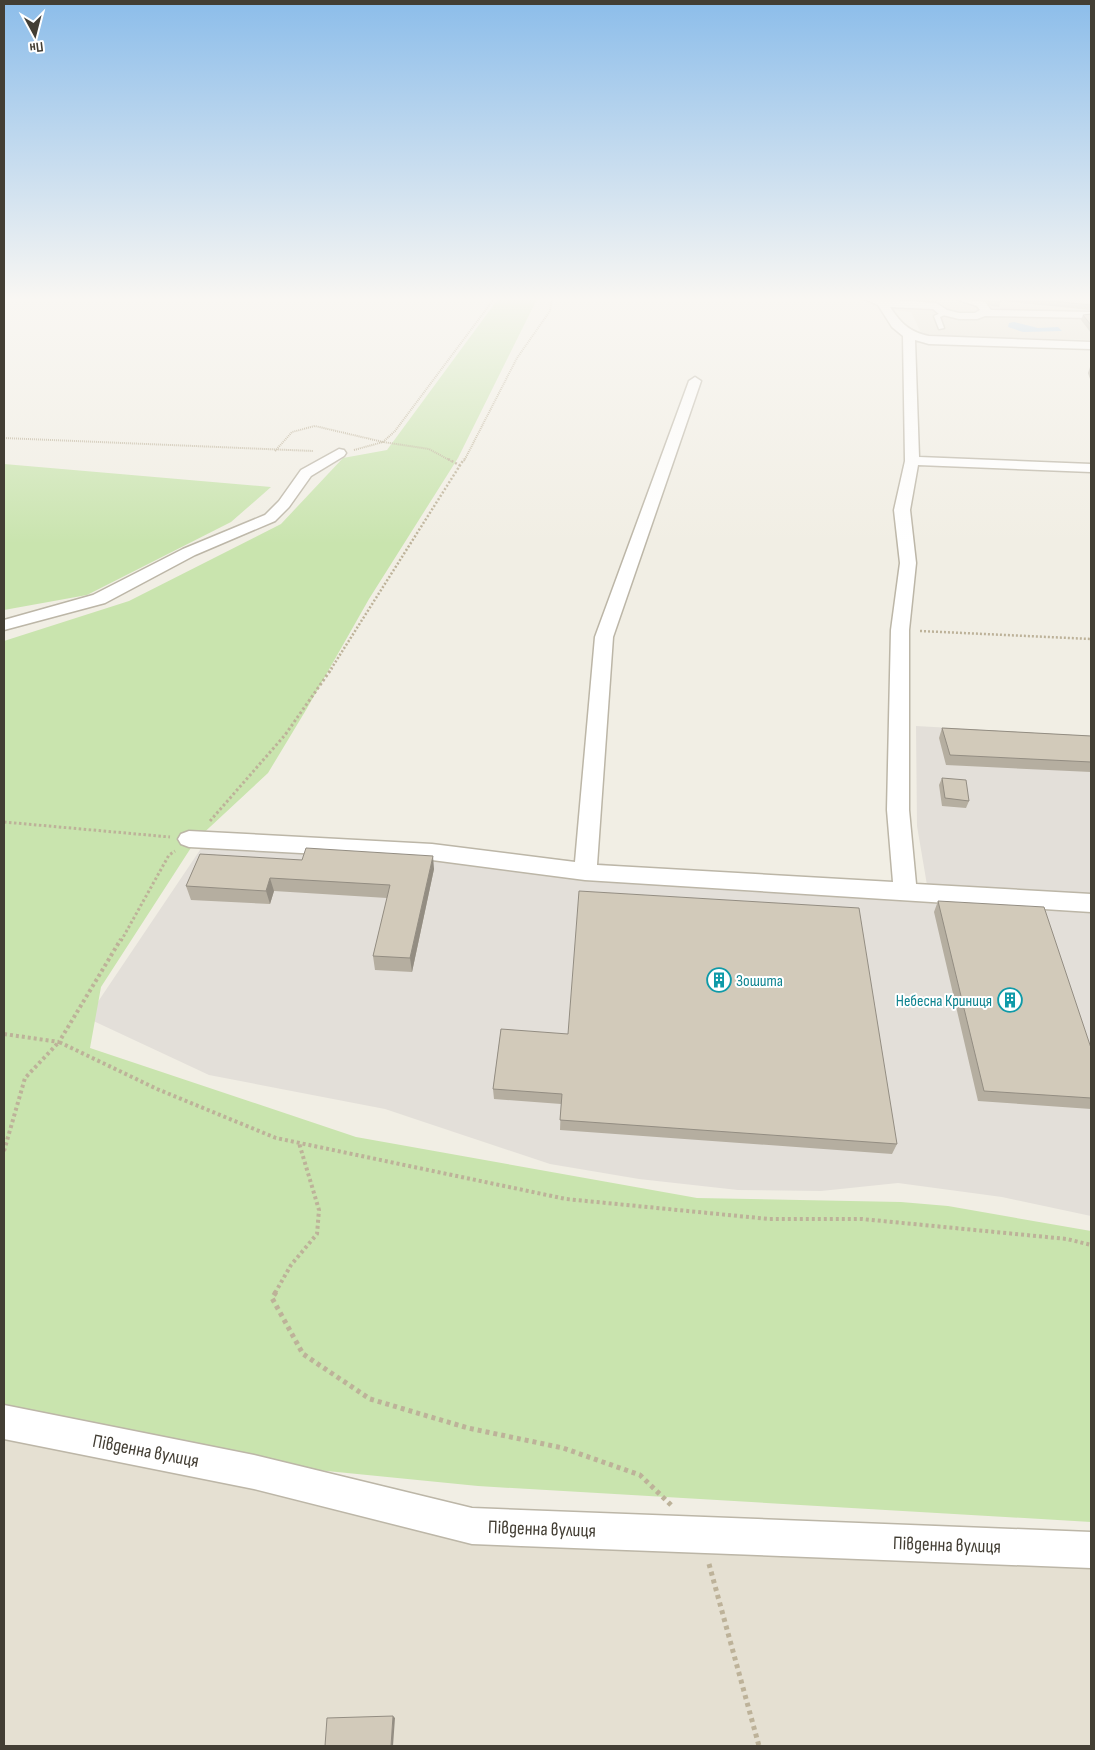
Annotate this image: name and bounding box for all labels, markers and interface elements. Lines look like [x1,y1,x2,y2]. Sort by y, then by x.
north arrow [10,10,60,60]
text: Пн [29,38,44,57]
building icon: Зошита [706,967,732,993]
place label: Зошита [736,972,783,991]
building icon: Небесна Криниця [997,987,1023,1013]
place label: Небесна Криниця [896,992,992,1011]
street label: Південна вулиця [91,1430,201,1473]
street label: Південна вулиця [488,1516,596,1543]
street label: Південна вулиця [893,1532,1001,1559]

